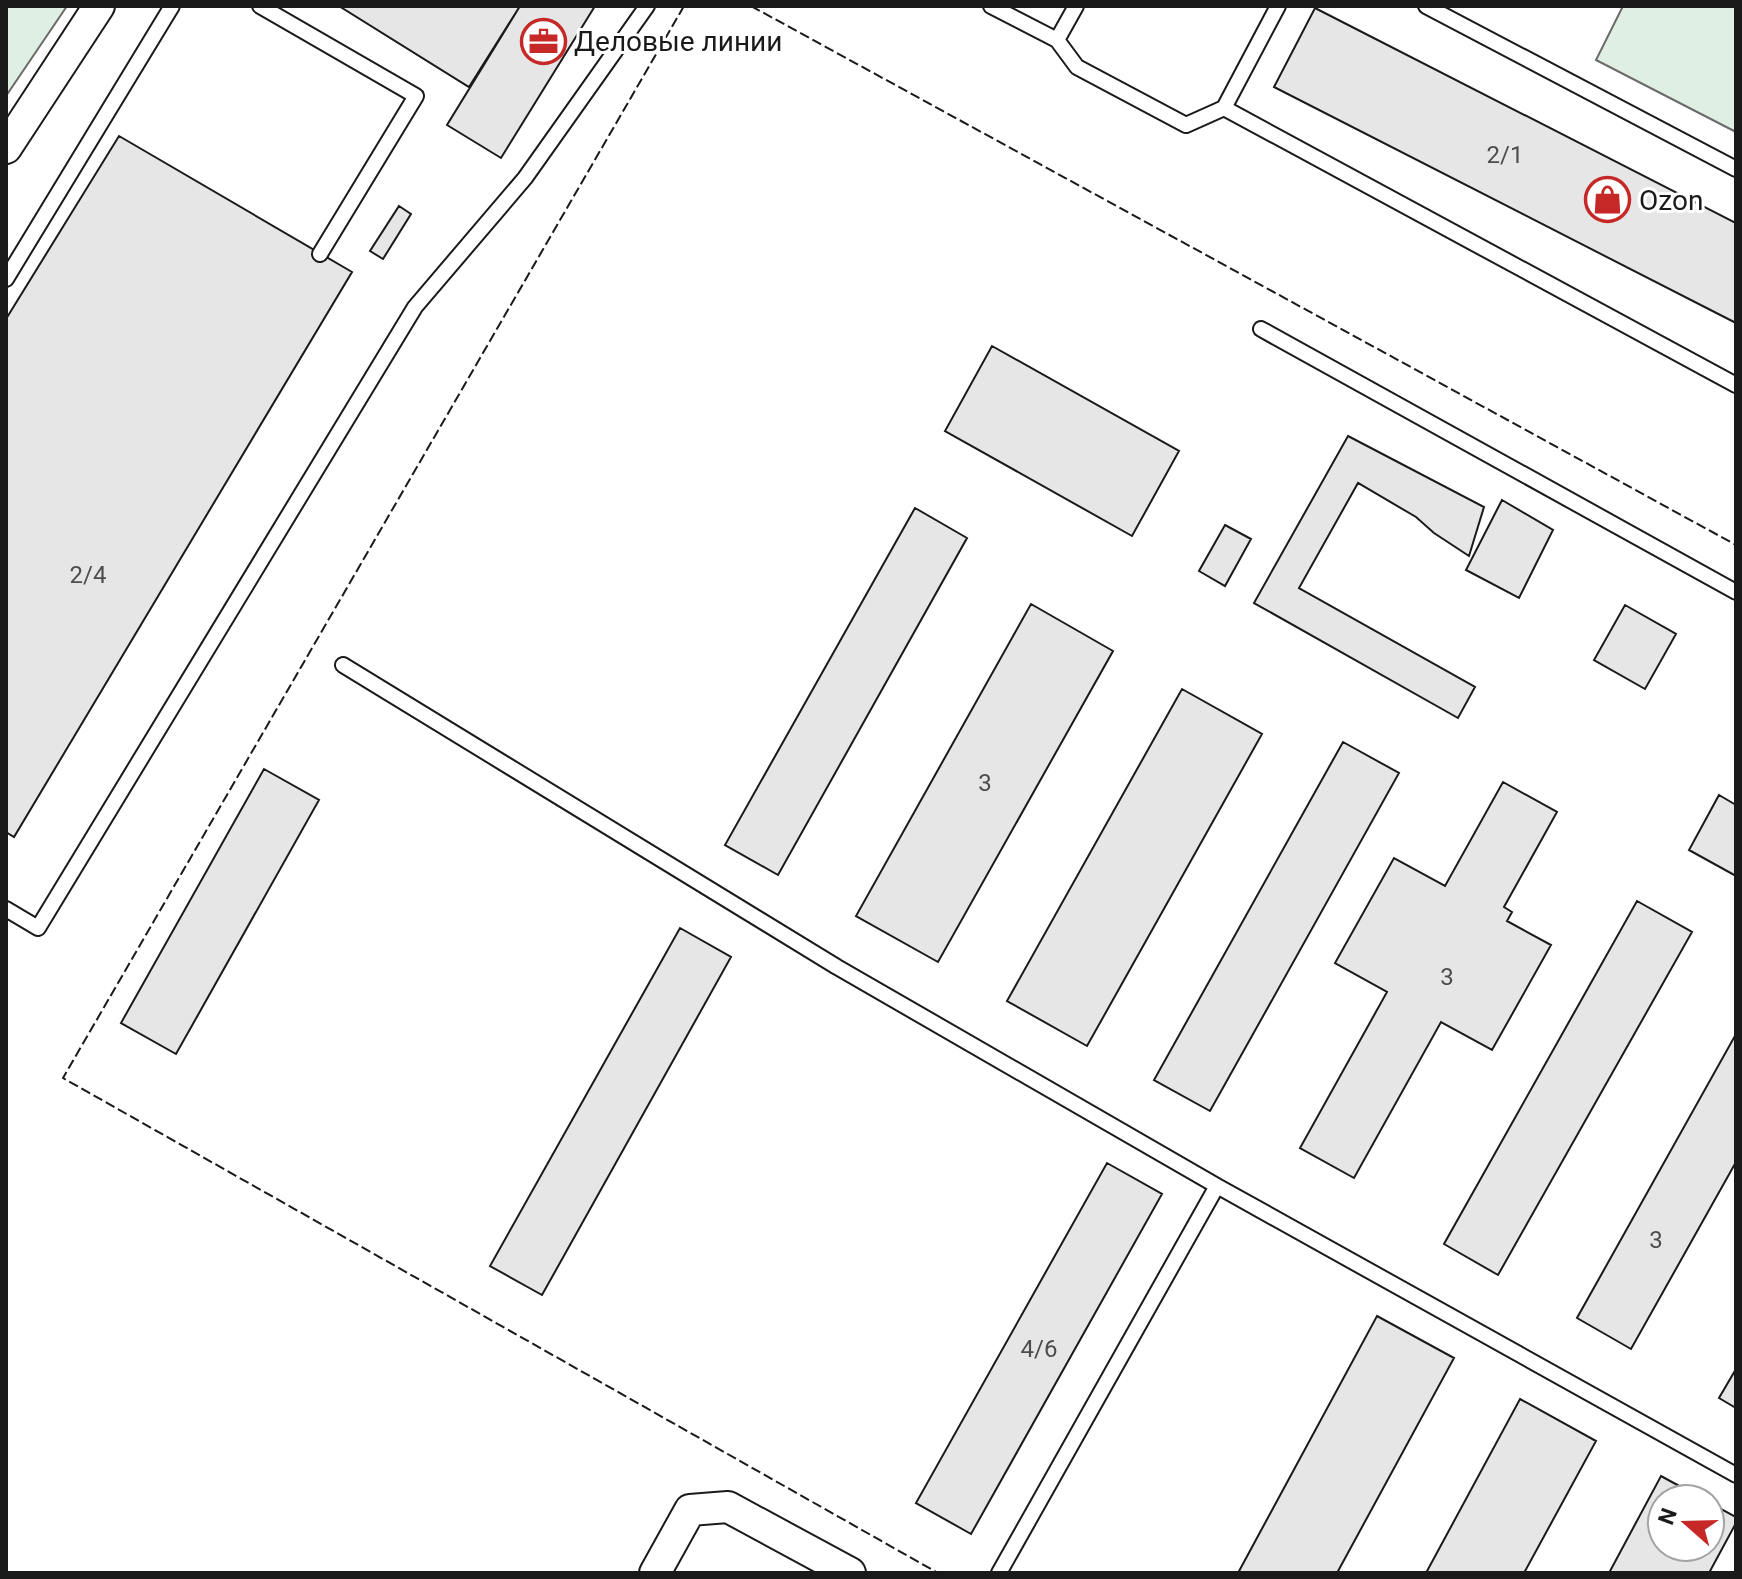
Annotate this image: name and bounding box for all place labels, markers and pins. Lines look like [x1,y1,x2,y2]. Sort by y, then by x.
office icon: Деловые линии [519,17,567,65]
place label: Деловые линии [574,25,782,58]
shop icon: Ozon [1584,176,1632,224]
place label: Ozon [1639,184,1703,217]

